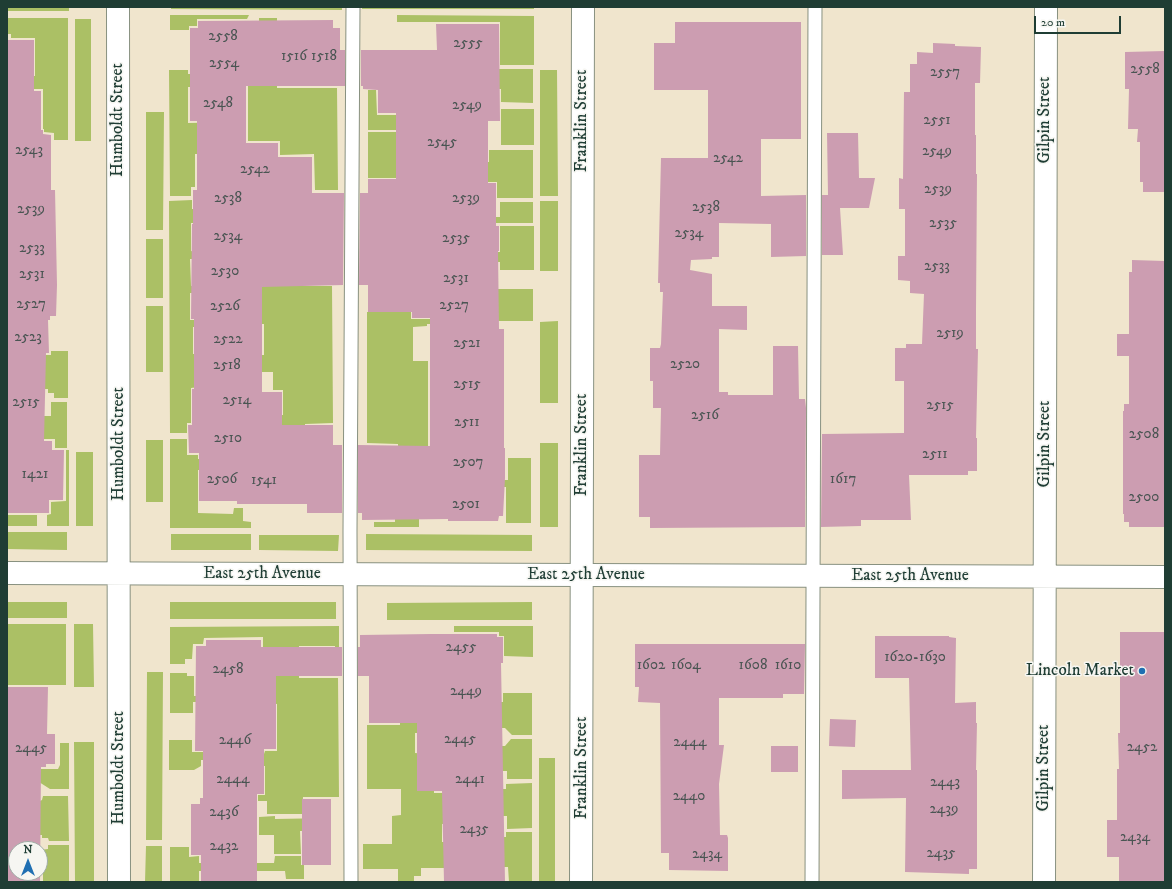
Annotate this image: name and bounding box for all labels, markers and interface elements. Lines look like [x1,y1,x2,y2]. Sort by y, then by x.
scale bar [1036,8,1123,34]
text: 20 m [1041,15,1065,30]
house number: 2558 [208,28,238,46]
house number: 2555 [453,35,483,53]
house number: 1516 [281,48,307,66]
house number: 1518 [311,48,337,66]
house number: 2554 [209,55,239,73]
house number: 2558 [1130,61,1160,79]
street label: Humboldt Street [108,63,128,177]
house number: 2557 [930,64,960,82]
street label: Franklin Street [572,70,592,172]
street label: Gilpin Street [1035,76,1055,164]
house number: 2548 [203,95,233,113]
house number: 2549 [452,97,482,115]
house number: 2551 [923,112,951,130]
house number: 2545 [427,134,457,152]
house number: 2543 [15,142,43,160]
house number: 2549 [922,143,952,161]
house number: 2542 [713,150,743,168]
house number: 2542 [240,161,270,179]
house number: 2539 [924,181,952,199]
house number: 2538 [214,190,242,208]
house number: 2539 [452,190,480,208]
house number: 2538 [692,199,720,217]
house number: 2539 [17,201,45,219]
house number: 2535 [929,215,957,233]
house number: 2534 [675,225,703,243]
house number: 2534 [214,228,242,246]
house number: 2535 [442,230,470,248]
house number: 2533 [19,240,45,258]
house number: 2533 [924,258,950,276]
house number: 2530 [211,263,239,281]
house number: 2531 [19,266,45,284]
house number: 2531 [443,270,469,288]
house number: 2527 [16,296,46,314]
house number: 2527 [439,297,469,315]
house number: 2526 [210,298,240,316]
house number: 2519 [936,325,964,343]
house number: 2523 [14,329,42,347]
house number: 2522 [213,331,243,349]
house number: 2521 [453,335,481,353]
house number: 2520 [670,356,700,374]
house number: 2518 [213,357,241,375]
house number: 2515 [453,376,481,394]
street label: Humboldt Street [109,387,129,501]
house number: 2514 [223,392,251,410]
house number: 2515 [12,394,40,412]
street label: Franklin Street [572,394,592,496]
house number: 2515 [926,397,954,415]
street label: Gilpin Street [1035,400,1055,488]
house number: 2516 [691,407,719,425]
house number: 2511 [454,414,480,432]
house number: 2508 [1129,426,1159,444]
house number: 2510 [214,430,242,448]
house number: 2511 [922,446,948,464]
house number: 2507 [453,454,483,472]
house number: 1421 [21,466,49,484]
house number: 2506 [207,471,237,489]
house number: 1617 [830,471,856,489]
house number: 1541 [251,472,277,490]
house number: 2500 [1129,489,1159,507]
house number: 2501 [452,496,480,514]
street label: East 25th Avenue [203,564,321,584]
street label: East 25th Avenue [527,565,645,585]
street label: East 25th Avenue [851,566,969,586]
house number: 2455 [446,639,476,657]
house number: 1620-1630 [884,649,946,667]
house number: 1602 [637,657,665,675]
house number: 1604 [671,657,701,675]
house number: 1608 [739,657,767,675]
house number: 1610 [775,657,801,675]
house number: 2458 [213,661,243,679]
place label: Lincoln Market [1026,661,1134,681]
marker: Lincoln Market [1137,666,1147,676]
house number: 2449 [450,683,482,701]
street label: Humboldt Street [109,711,129,825]
street label: Franklin Street [572,717,592,819]
street label: Gilpin Street [1034,724,1054,812]
house number: 2445 [444,731,476,749]
house number: 2446 [219,732,251,750]
house number: 2444 [673,734,707,752]
house number: 2452 [1127,739,1157,757]
house number: 2445 [15,740,47,758]
house number: 2444 [216,771,250,789]
house number: 2441 [455,771,485,789]
house number: 2443 [930,774,960,792]
house number: 2440 [673,788,705,806]
house number: 2439 [929,801,959,819]
house number: 2436 [209,804,239,822]
house number: 2435 [459,821,489,839]
house number: 2434 [1120,829,1150,847]
house number: 2432 [210,838,238,856]
north arrow [8,841,48,881]
text: N [23,843,33,857]
house number: 2435 [926,845,956,863]
house number: 2434 [692,846,722,864]

